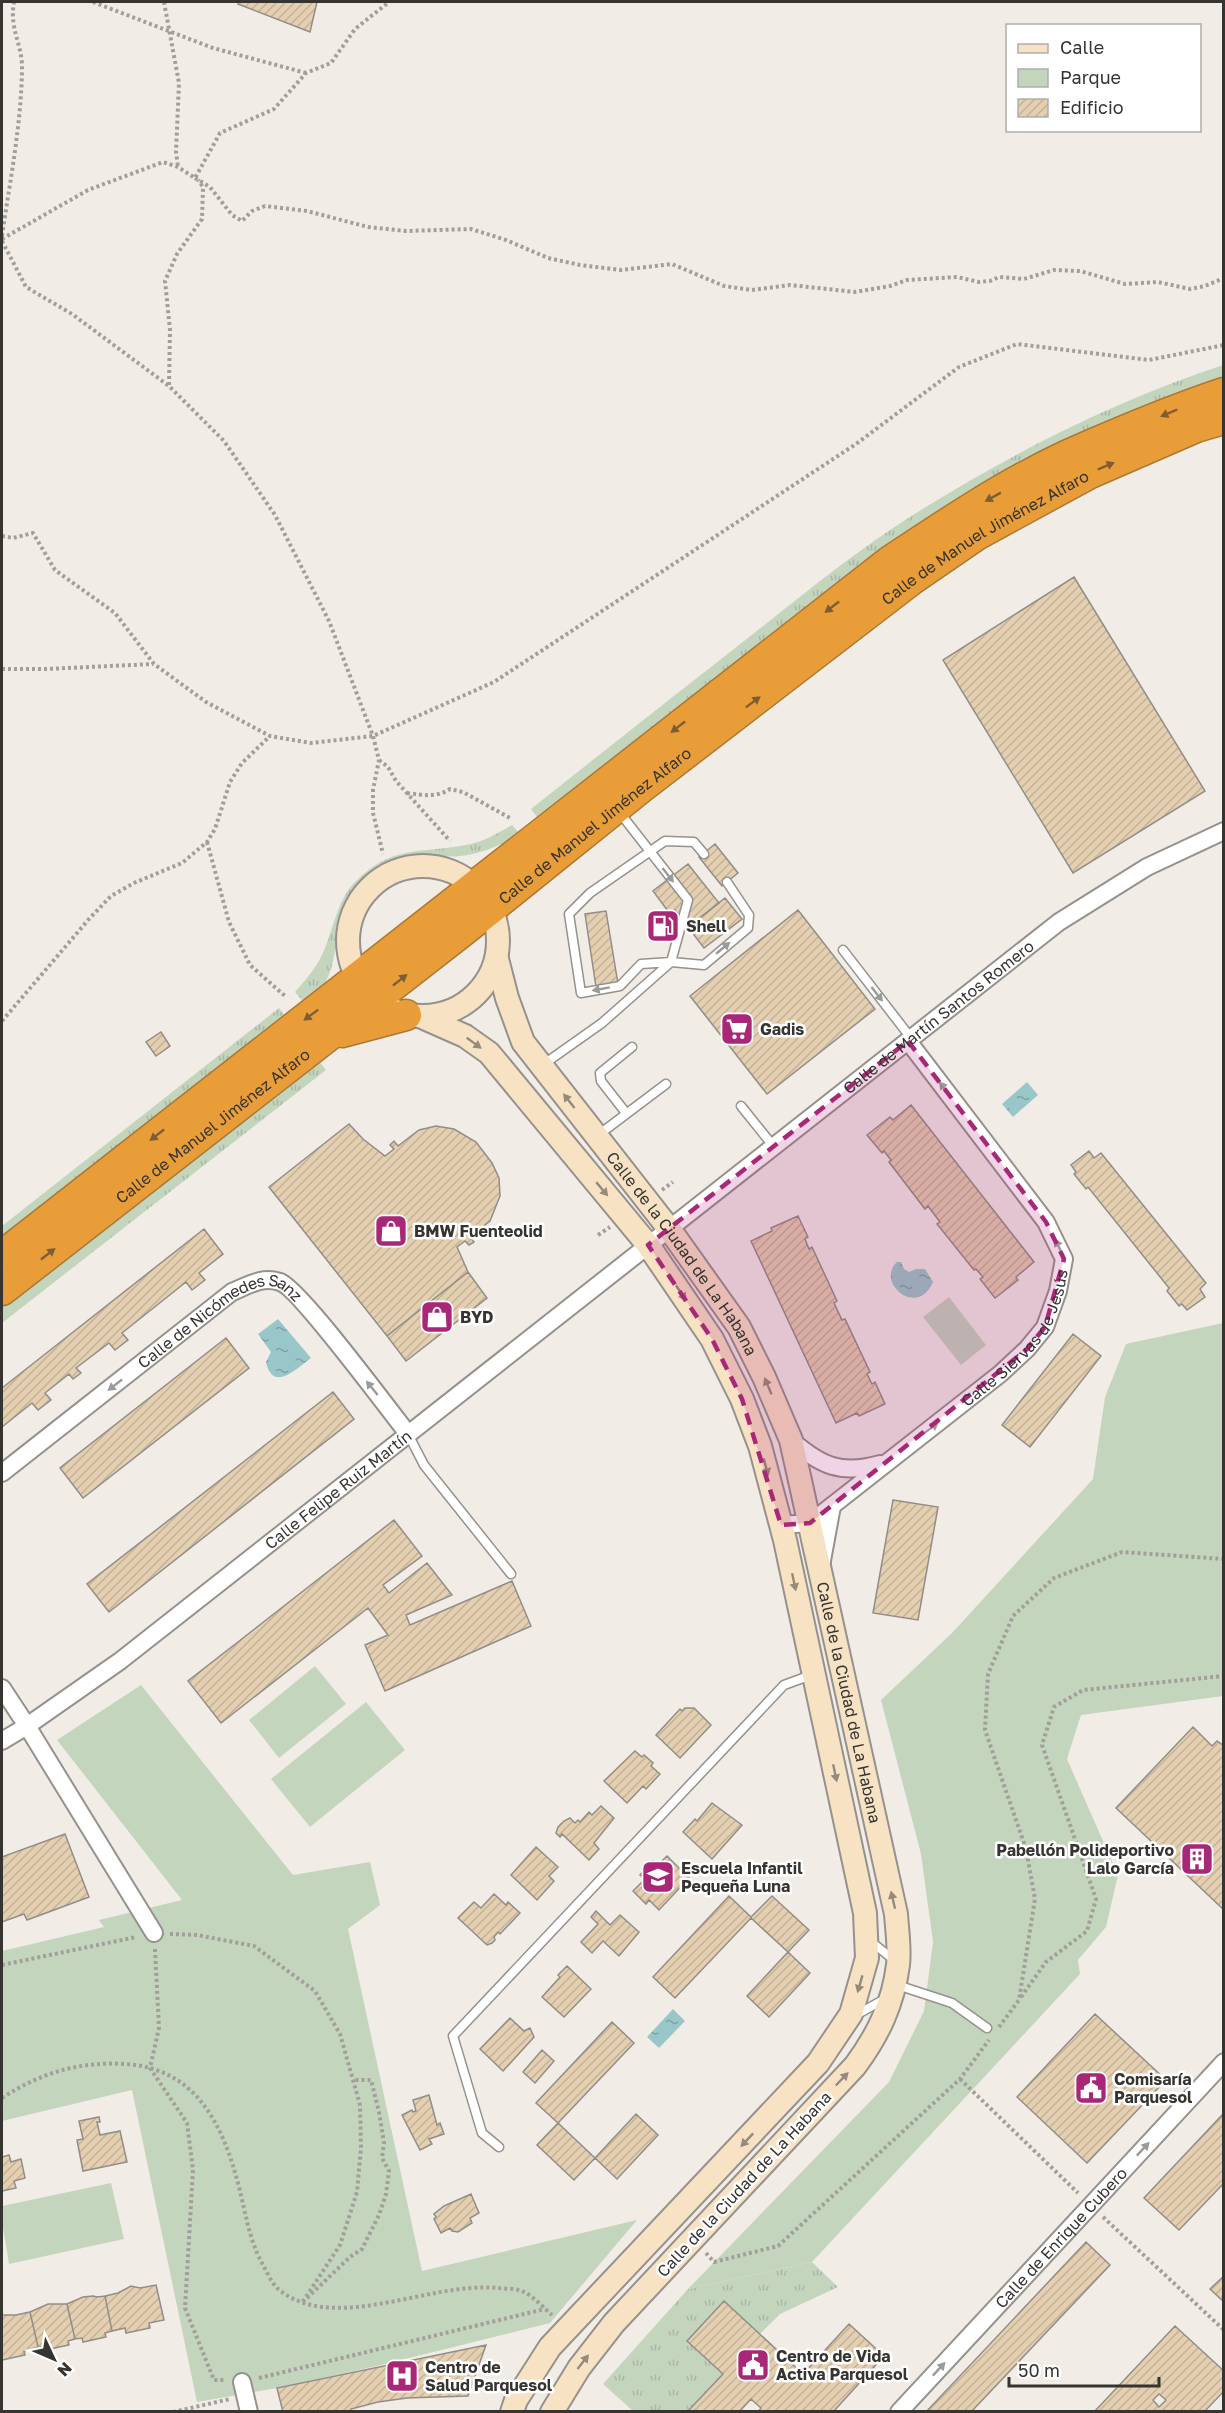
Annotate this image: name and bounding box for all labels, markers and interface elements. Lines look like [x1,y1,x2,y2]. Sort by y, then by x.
legend [1006,24,1201,132]
text: Calle [1060,36,1104,58]
text: Parque [1060,66,1121,88]
text: Edificio [1060,96,1124,118]
one-way arrow [1159,408,1177,418]
one-way arrow [1097,461,1115,470]
street label: Calle de Manuel Jiménez Alfaro [877,466,1092,609]
one-way arrow [984,492,1001,502]
one-way arrow [824,600,840,613]
one-way arrow [744,696,760,708]
one-way arrow [671,720,686,732]
street label: Calle de Manuel Jiménez Alfaro [494,743,695,908]
one-way arrow [662,867,675,883]
fuel station icon: Shell [645,908,681,944]
place label: Shell [686,916,727,936]
street label: Calle de Martín Santos Romero [839,936,1038,1098]
one-way arrow [716,943,731,955]
one-way arrow [393,974,408,986]
one-way arrow [591,985,610,994]
one-way arrow [871,986,883,1002]
one-way arrow [303,1009,319,1021]
supermarket icon: Gadis [719,1011,755,1047]
place label: Gadis [760,1019,804,1039]
one-way arrow [466,1037,482,1049]
street label: Calle de Manuel Jiménez Alfaro [112,1044,314,1208]
one-way arrow [939,1081,952,1097]
one-way arrow [564,1094,576,1109]
one-way arrow [150,1128,165,1140]
street label: Calle de la Ciudad de La Habana [602,1147,762,1359]
one-way arrow [595,1181,608,1196]
shop icon: BMW Fuenteolid [373,1213,409,1249]
place label: BMW Fuenteolid [414,1221,543,1241]
one-way arrow [1054,1239,1063,1256]
one-way arrow [40,1249,55,1261]
street label: Calle Siervas de Jesús [957,1268,1072,1411]
street label: Calle de Nicómedes Sanz [133,1270,307,1373]
one-way arrow [675,1285,686,1301]
shop icon: BYD [419,1299,455,1335]
place label: BYD [460,1307,494,1327]
one-way arrow [763,1377,772,1395]
one-way arrow [107,1378,122,1390]
one-way arrow [365,1380,378,1396]
one-way arrow [923,1422,938,1434]
street label: Calle Felipe Ruiz Martín [261,1426,415,1553]
one-way arrow [762,1458,771,1476]
one-way arrow [790,1573,800,1591]
street label: Calle de la Ciudad de La Habana [813,1580,886,1825]
one-way arrow [831,1763,841,1782]
place label: Pabellón Polideportivo Lalo García [996,1840,1174,1878]
building icon: Pabellón Polideportivo Lalo García [1179,1841,1215,1877]
place label: Escuela Infantil Pequeña Luna [681,1858,803,1896]
school or university icon: Escuela Infantil Pequeña Luna [640,1859,676,1895]
one-way arrow [888,1891,898,1909]
one-way arrow [855,1975,864,1993]
place label: Comisaría Parquesol [1114,2069,1193,2107]
public building icon: Comisaría Parquesol [1073,2070,1109,2106]
one-way arrow [835,2072,849,2086]
street label: Calle de la Ciudad de La Habana [653,2087,835,2281]
one-way arrow [740,2133,754,2148]
one-way arrow [1136,2142,1149,2157]
street label: Calle de Enrique Cubero [991,2163,1131,2312]
north arrow [24,2329,84,2389]
place label: Centro de Vida Activa Parquesol [776,2346,909,2384]
public building icon: Centro de Vida Activa Parquesol [735,2347,771,2383]
scale bar [1009,2350,1159,2388]
one-way arrow [577,2355,589,2370]
place label: Centro de Salud Parquesol [425,2357,553,2395]
text: N [53,2358,76,2381]
hospital icon: Centro de Salud Parquesol [384,2358,420,2394]
text: 50 m [1018,2359,1060,2381]
one-way arrow [931,2362,945,2376]

